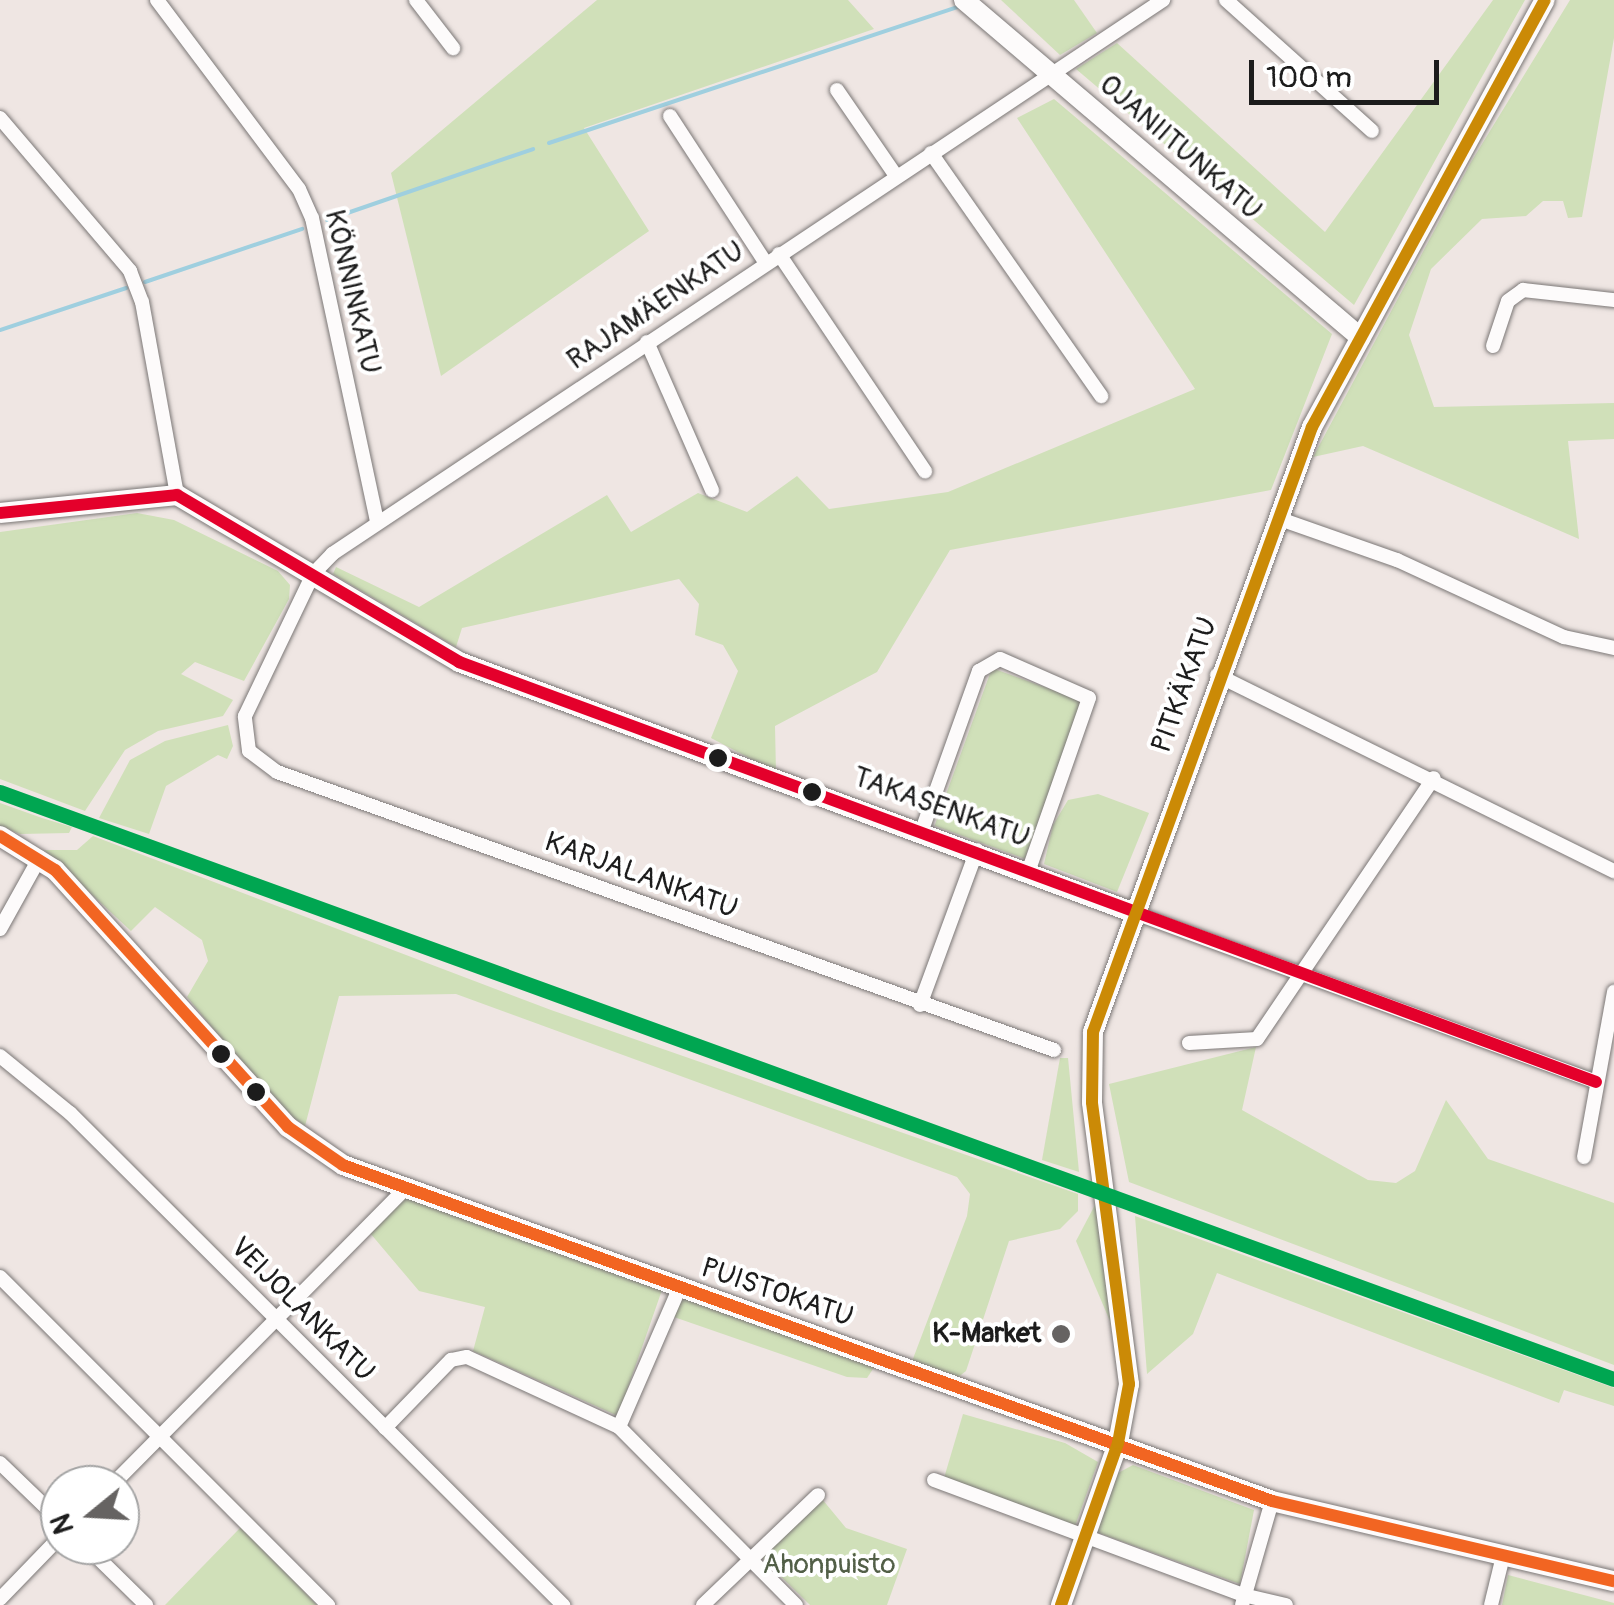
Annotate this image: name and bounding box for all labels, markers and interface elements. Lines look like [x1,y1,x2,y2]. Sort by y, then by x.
scale bar [1254,40,1444,102]
text: 100 m [1266,59,1352,96]
street label: OJANIITUNKATU [1092,68,1268,228]
street label: KÖNNINKATU [317,207,387,377]
street label: RAJAMÄENKATU [561,234,751,378]
street label: PITKÄKATU [1145,613,1225,757]
unlabelled marker [708,748,728,768]
street label: TAKASENKATU [848,761,1034,855]
unlabelled marker [802,782,822,802]
street label: KARJALANKATU [540,826,742,926]
unlabelled marker [211,1044,231,1064]
unlabelled marker [246,1082,266,1102]
street label: VEIJOLANKATU [223,1231,381,1389]
street label: PUISTOKATU [697,1251,857,1335]
place label: K-Market [932,1317,1041,1351]
marker: K-Market [1050,1323,1072,1345]
north arrow [40,1465,140,1565]
text: N [43,1509,82,1538]
park label: Ahonpuisto [762,1548,896,1582]

